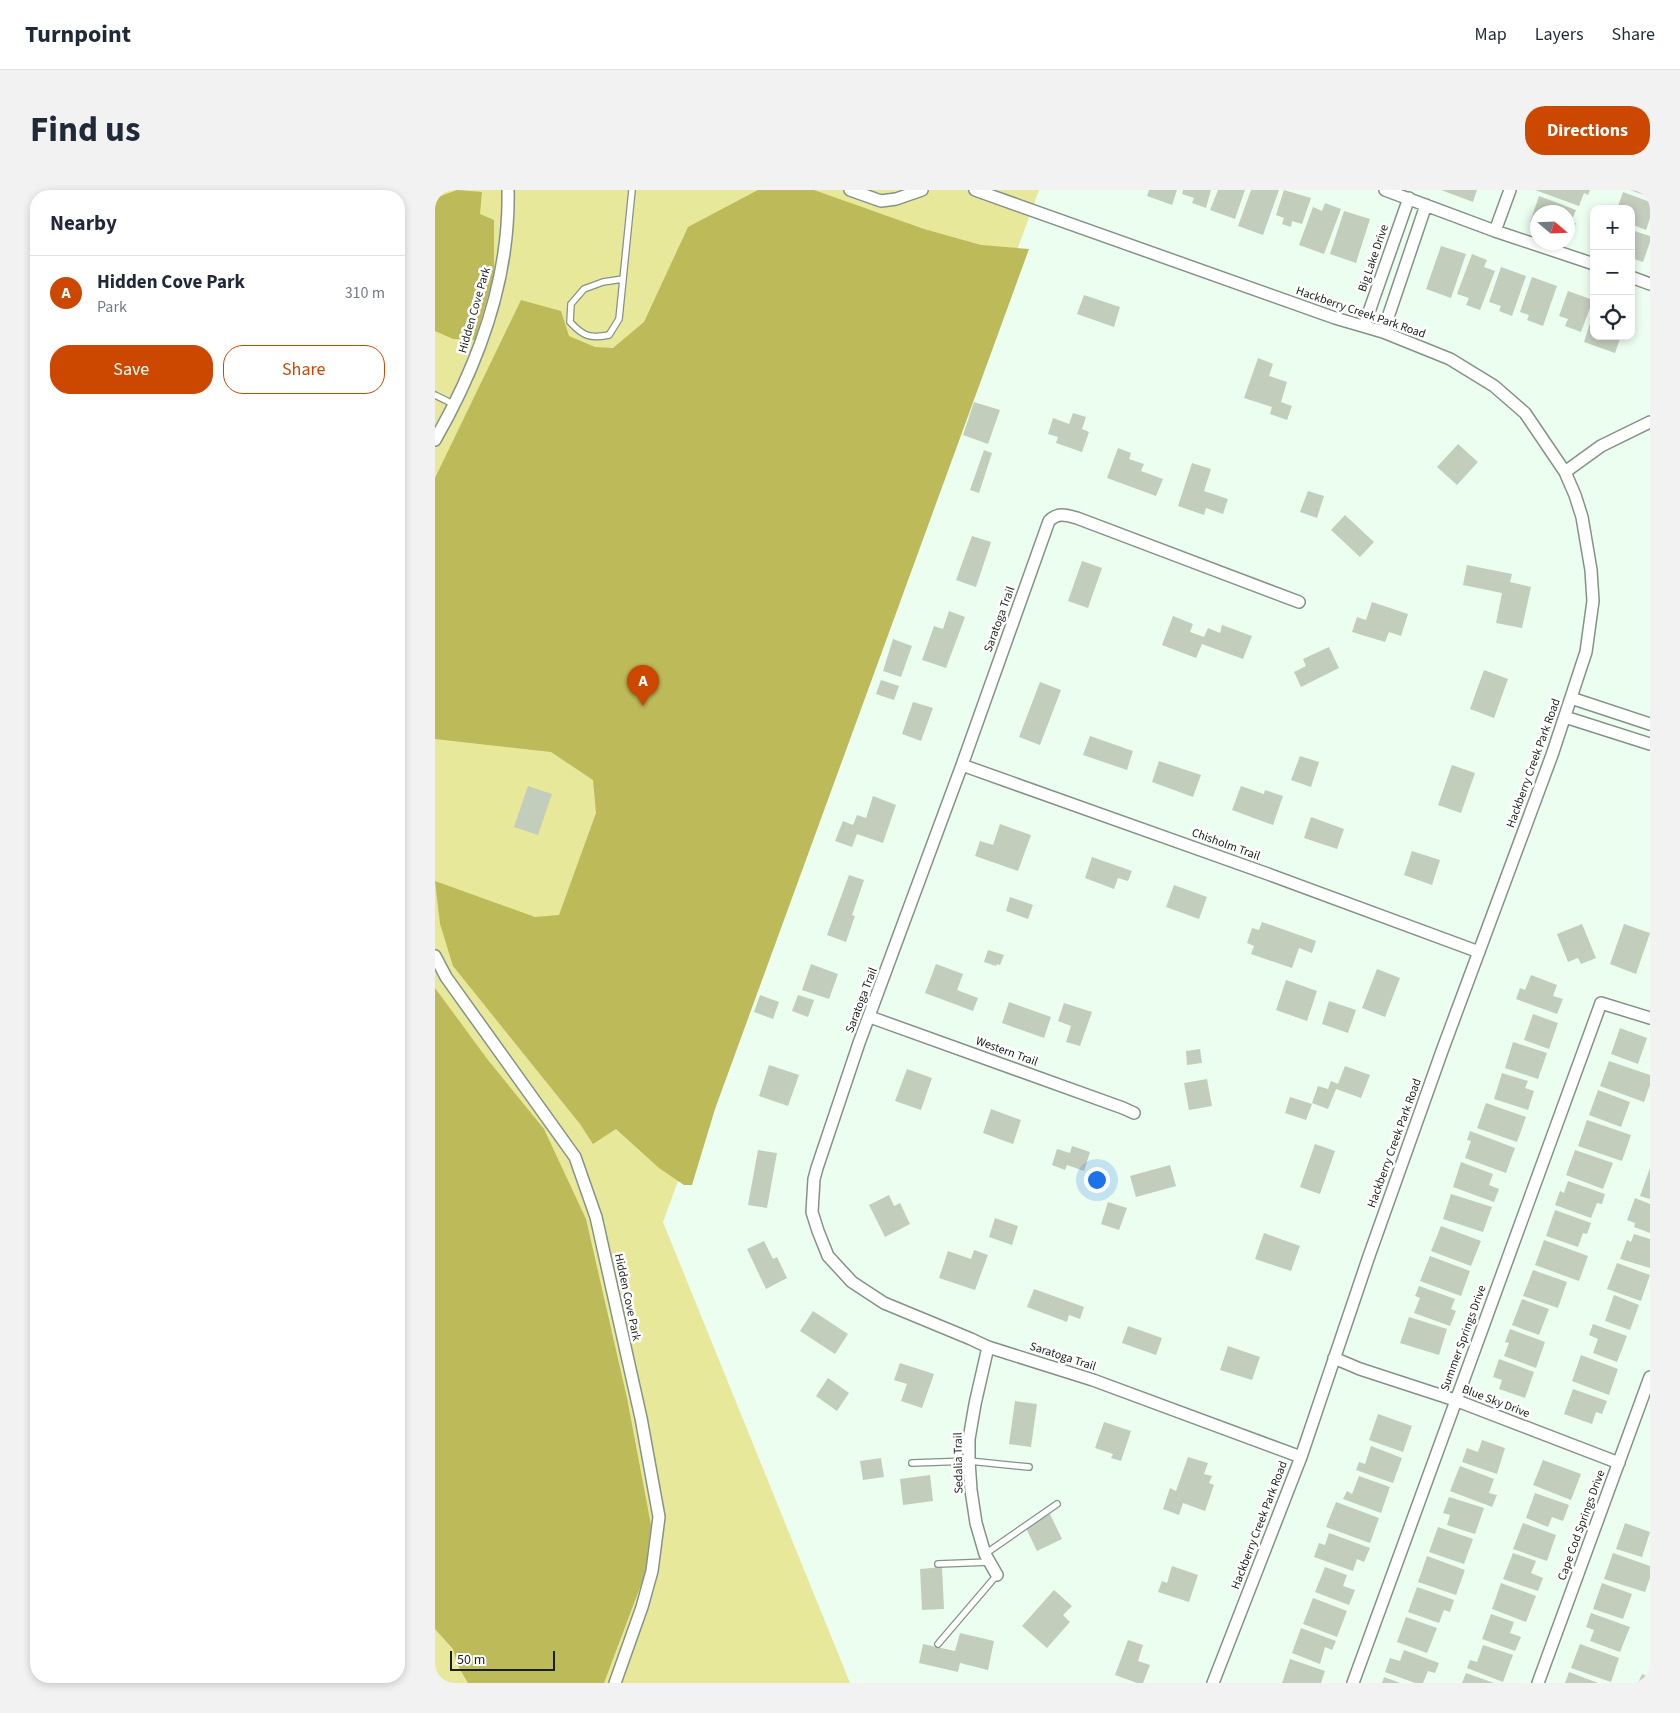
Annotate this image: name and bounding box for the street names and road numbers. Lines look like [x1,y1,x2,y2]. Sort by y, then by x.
street label: Big Lake Drive [1354,222,1393,294]
street label: Hidden Cove Park [454,265,495,355]
street label: Hackberry Creek Park Road [1294,282,1428,343]
street label: Saratoga Trail [980,584,1019,654]
street label: Hackberry Creek Park Road [1502,696,1565,830]
street label: Chisholm Trail [1189,824,1262,865]
street label: Saratoga Trail [841,965,882,1035]
street label: Western Trail [973,1032,1040,1071]
street label: Hackberry Creek Park Road [1363,1076,1426,1210]
street label: Hidden Cove Park [610,1252,645,1342]
street label: Summer Springs Drive [1436,1283,1491,1394]
street label: Saratoga Trail [1028,1338,1098,1375]
street label: Blue Sky Drive [1459,1381,1532,1422]
street label: Sedalia Trail [949,1432,968,1494]
street label: Hackberry Creek Park Road [1227,1459,1292,1592]
street label: Cape Cod Springs Drive [1554,1467,1609,1583]

